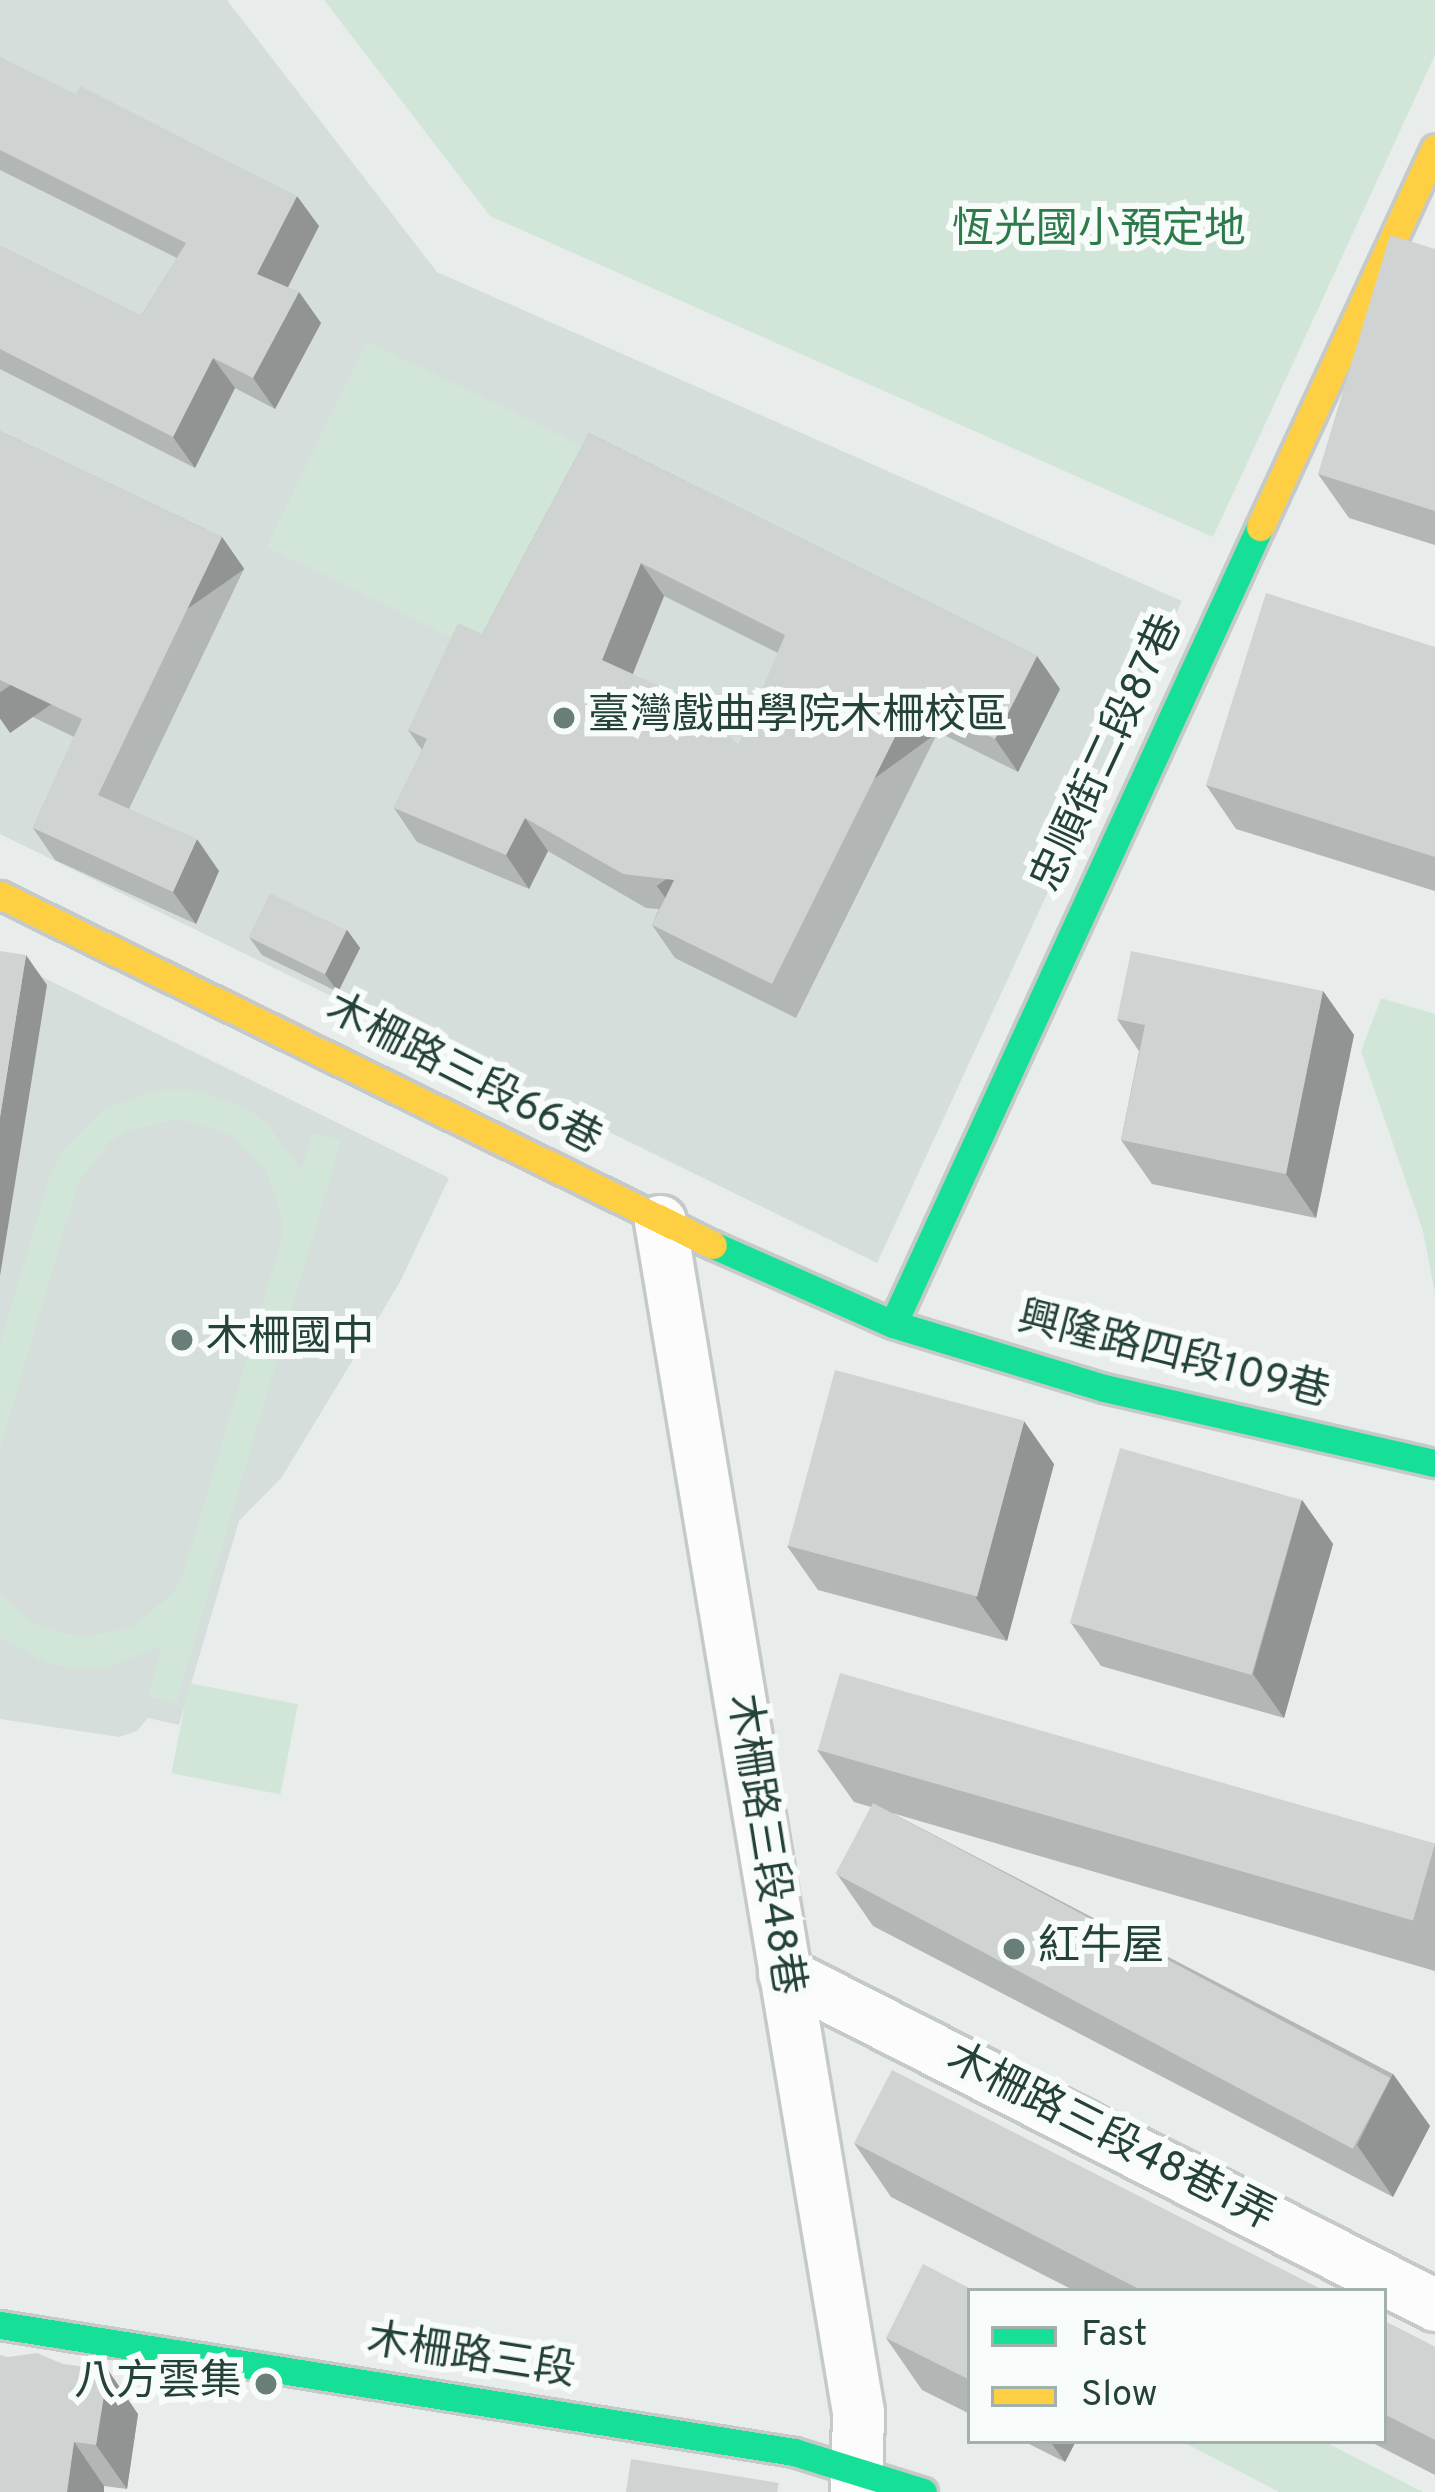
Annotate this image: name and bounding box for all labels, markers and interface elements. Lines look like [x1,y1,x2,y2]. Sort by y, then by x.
park label: 恆光國小預定地 [952,207,1246,257]
street label: 忠順街二段87巷 [1023,608,1195,900]
place label: 臺灣戲曲學院木柵校區 [588,693,1008,743]
marker: 臺灣戲曲學院木柵校區 [551,705,577,731]
street label: 木柵路三段66巷 [317,985,609,1167]
street label: 興隆路四段109巷 [1012,1294,1334,1420]
place label: 木柵國中 [206,1315,374,1365]
marker: 木柵國中 [169,1327,195,1353]
street label: 木柵路三段48巷 [714,1691,812,1999]
place label: 紅牛屋 [1038,1924,1164,1974]
marker: 紅牛屋 [1001,1936,1027,1962]
street label: 木柵路三段48巷1弄 [938,2035,1282,2243]
legend [967,2288,1387,2444]
text: Fast [1081,2313,1147,2359]
street label: 木柵路三段 [363,2317,579,2399]
place label: 八方雲集 [74,2359,242,2409]
marker: 八方雲集 [253,2371,279,2397]
text: Slow [1081,2373,1157,2419]

